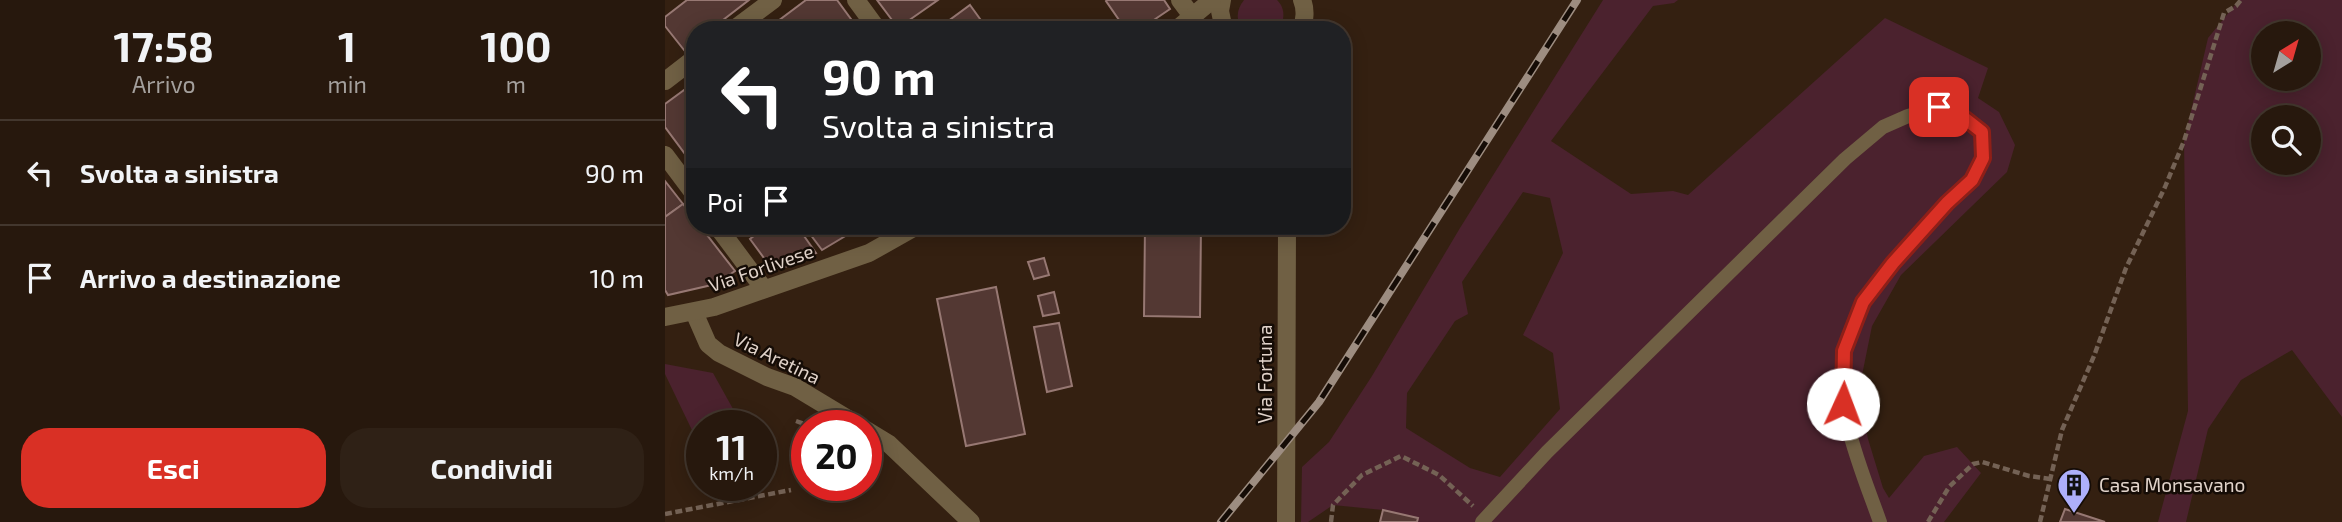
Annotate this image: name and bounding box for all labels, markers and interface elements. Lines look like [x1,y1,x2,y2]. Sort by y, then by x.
text: 17:58 [114,20,214,70]
text: 1 [338,20,356,70]
text: 100 [480,20,551,70]
north arrow [2251,21,2321,91]
map controls [2251,21,2321,175]
text: 90 m [822,46,936,105]
icon: left [707,49,798,140]
text: Arrivo [132,70,196,98]
text: min [328,70,367,98]
text: m [506,70,526,98]
pin [1909,77,1969,137]
icon: arrive [1920,88,1958,126]
button: search [2251,105,2321,175]
text: Svolta a sinistra [822,106,1055,144]
icon: left [21,154,59,192]
text: Svolta a sinistra [80,157,279,188]
text: 90 m [585,157,644,188]
icon: arrive [757,182,795,220]
text: Poi [707,186,743,217]
street label: Via Forlivese [705,239,816,296]
icon: arrive [21,259,59,297]
text: Arrivo a destinazione [80,262,341,293]
text: 10 m [589,262,644,293]
street label: Via Fortuna [1253,325,1276,423]
street label: Via Aretina [730,327,824,388]
position arrow [1806,367,1880,441]
speed limit sign: 20 [791,410,882,501]
text: 11 [716,425,747,467]
button: Esci [21,428,326,508]
button: Condividi [340,428,644,508]
text: km/h [709,462,754,484]
building icon: Casa Monsavano [2055,466,2093,515]
place label: Casa Monsavano [2099,473,2245,496]

